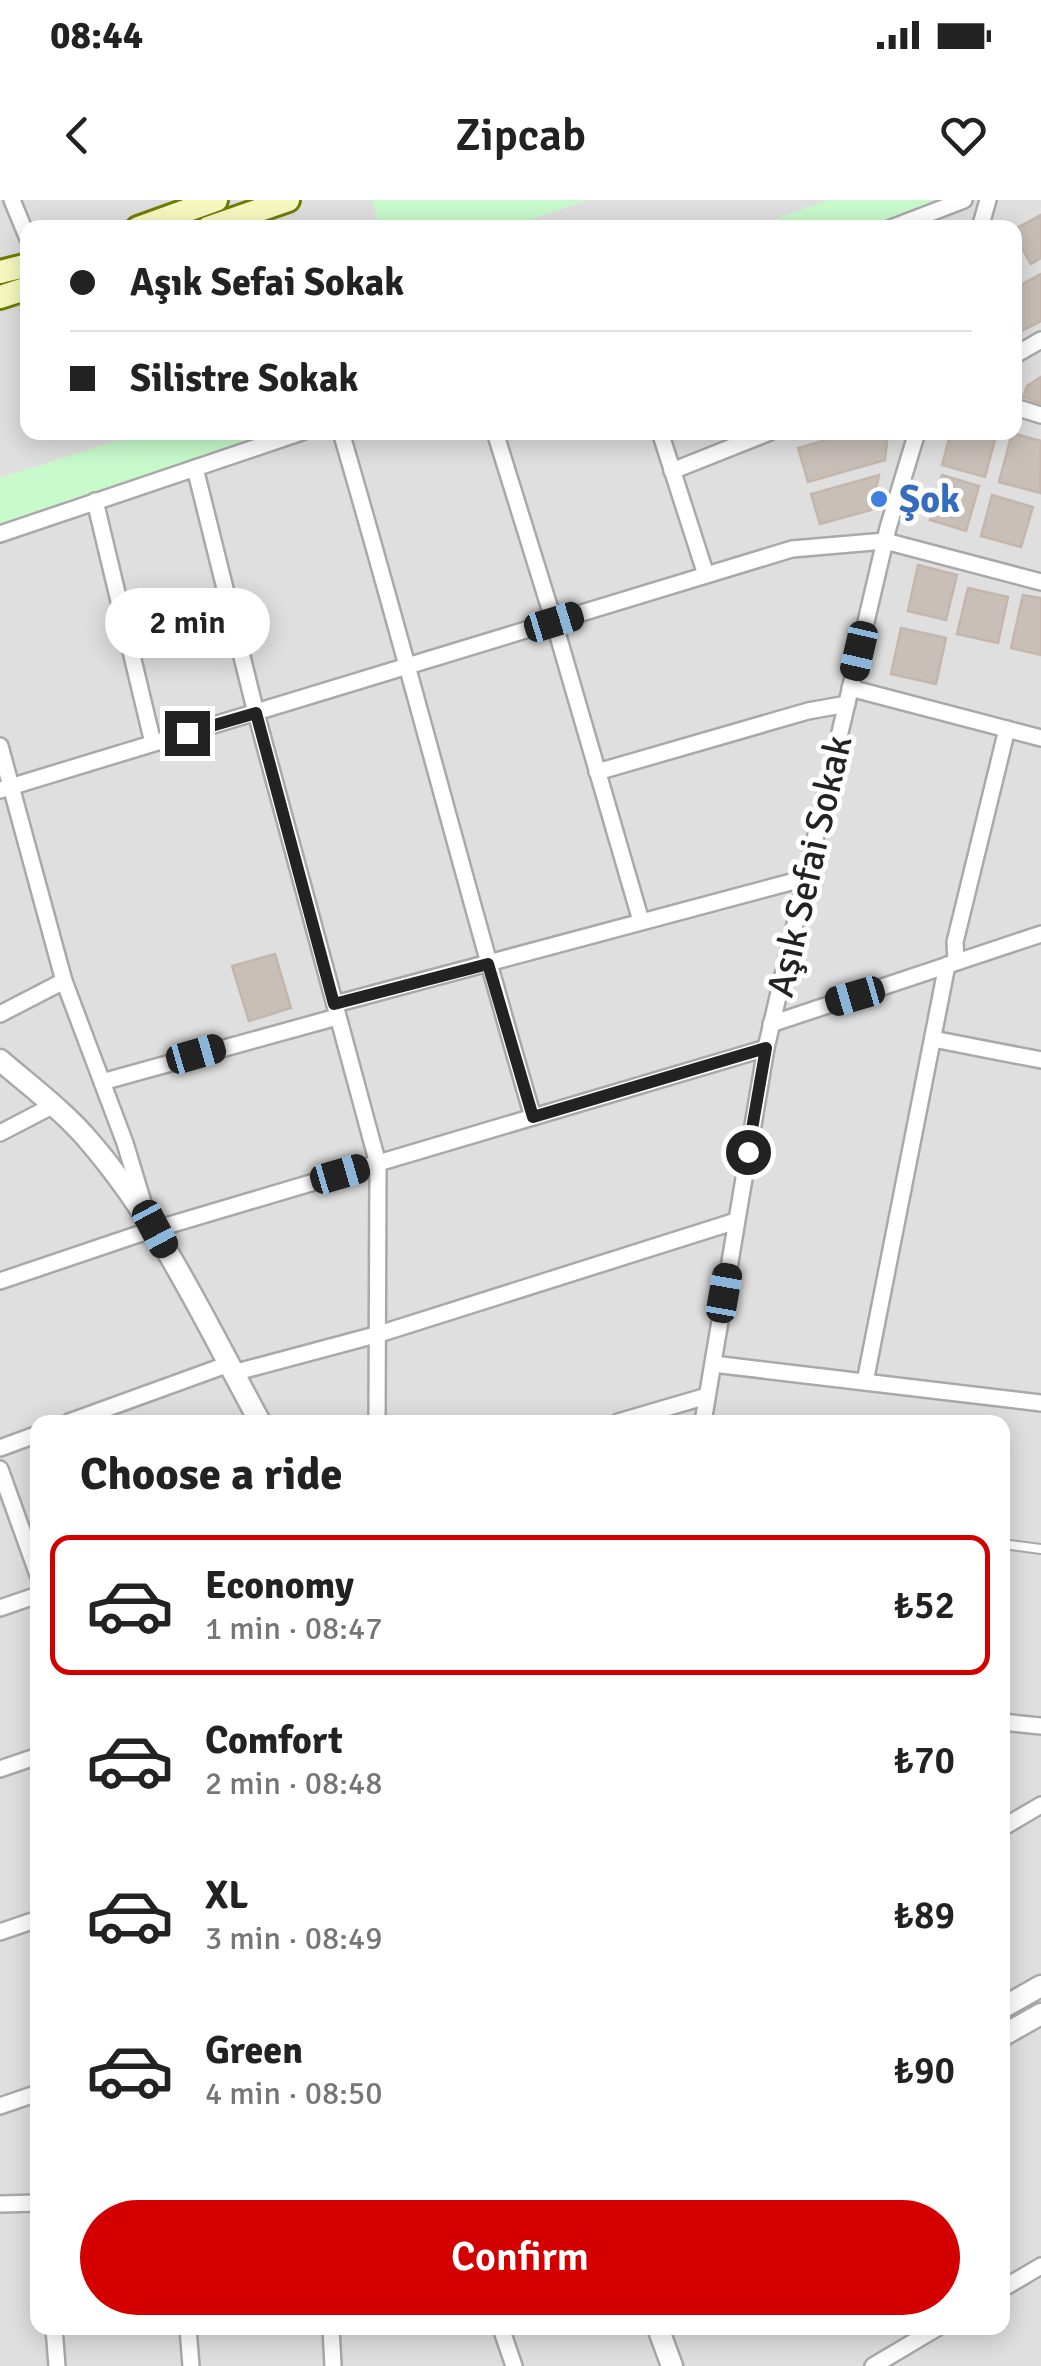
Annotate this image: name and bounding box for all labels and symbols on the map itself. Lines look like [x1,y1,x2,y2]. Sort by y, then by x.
place label: Şok [899,476,960,523]
marker: Şok [868,488,890,510]
callout: 2 min [104,588,270,658]
car [521,599,587,645]
car [838,618,880,684]
route end [165,711,210,756]
street label: Aşık Sefai Sokak [757,731,862,1001]
car [822,973,888,1019]
car [163,1031,229,1077]
route start [726,1130,771,1175]
car [307,1151,373,1197]
car [128,1195,182,1263]
car [704,1261,744,1325]

